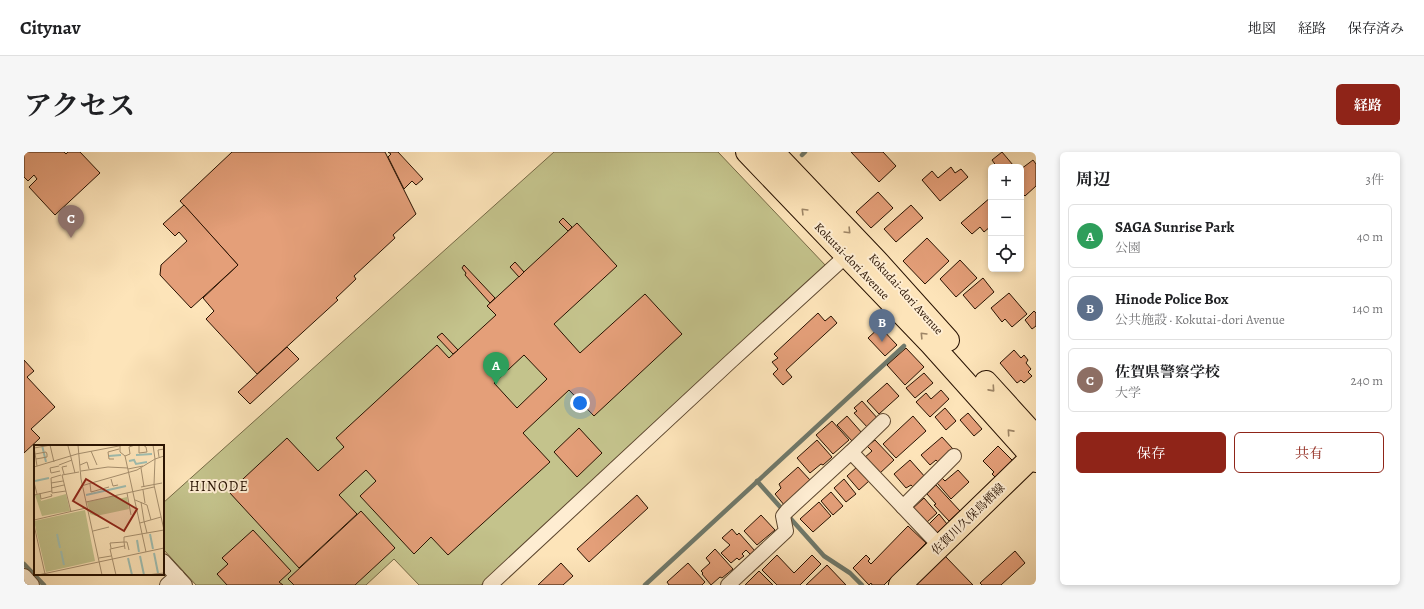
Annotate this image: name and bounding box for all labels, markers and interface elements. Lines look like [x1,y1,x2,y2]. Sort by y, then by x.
text: Citynav [20,15,81,41]
text: 地図 [1248,19,1276,38]
text: 経路 [1298,19,1326,38]
text: 保存済み [1348,19,1404,38]
button: 経路 [1336,84,1400,125]
text: アクセス [24,87,135,125]
map controls [988,164,1024,272]
button: + [988,164,1024,200]
text: 周辺 [1076,168,1110,191]
text: 3件 [1366,171,1384,188]
button: − [988,200,1024,236]
pin: C [58,205,84,238]
one-way arrow [801,208,809,216]
text: SAGA Sunrise Park [1115,217,1234,237]
street label: Kokutai-dori Avenue [811,219,893,303]
one-way arrow [843,226,851,234]
text: A [1086,228,1094,245]
text: 40 m [1357,228,1383,245]
button: locate [988,236,1024,272]
text: 公園 [1115,239,1141,256]
street label: Kokudai-dori Avenue [865,250,947,338]
text: Hinode Police Box [1115,289,1229,309]
text: B [1086,300,1094,317]
text: 140 m [1352,300,1383,317]
pin: B [869,309,895,342]
text: 公共施設 · Kokutai-dori Avenue [1115,311,1285,328]
one-way arrow [920,332,928,340]
pin: A [483,352,509,385]
text: 佐賀県警察学校 [1115,362,1220,382]
text: C [1086,372,1094,389]
text: 240 m [1351,372,1383,389]
one-way arrow [988,384,995,392]
text: 大学 [1115,384,1141,401]
your location [570,393,590,413]
one-way arrow [1008,429,1015,436]
button: 保存 [1076,432,1226,473]
button: 共有 [1234,432,1384,473]
inset map [34,445,164,575]
district label: HINODE [189,477,249,496]
street label: 佐賀川久保鳥栖線 [928,480,1008,558]

